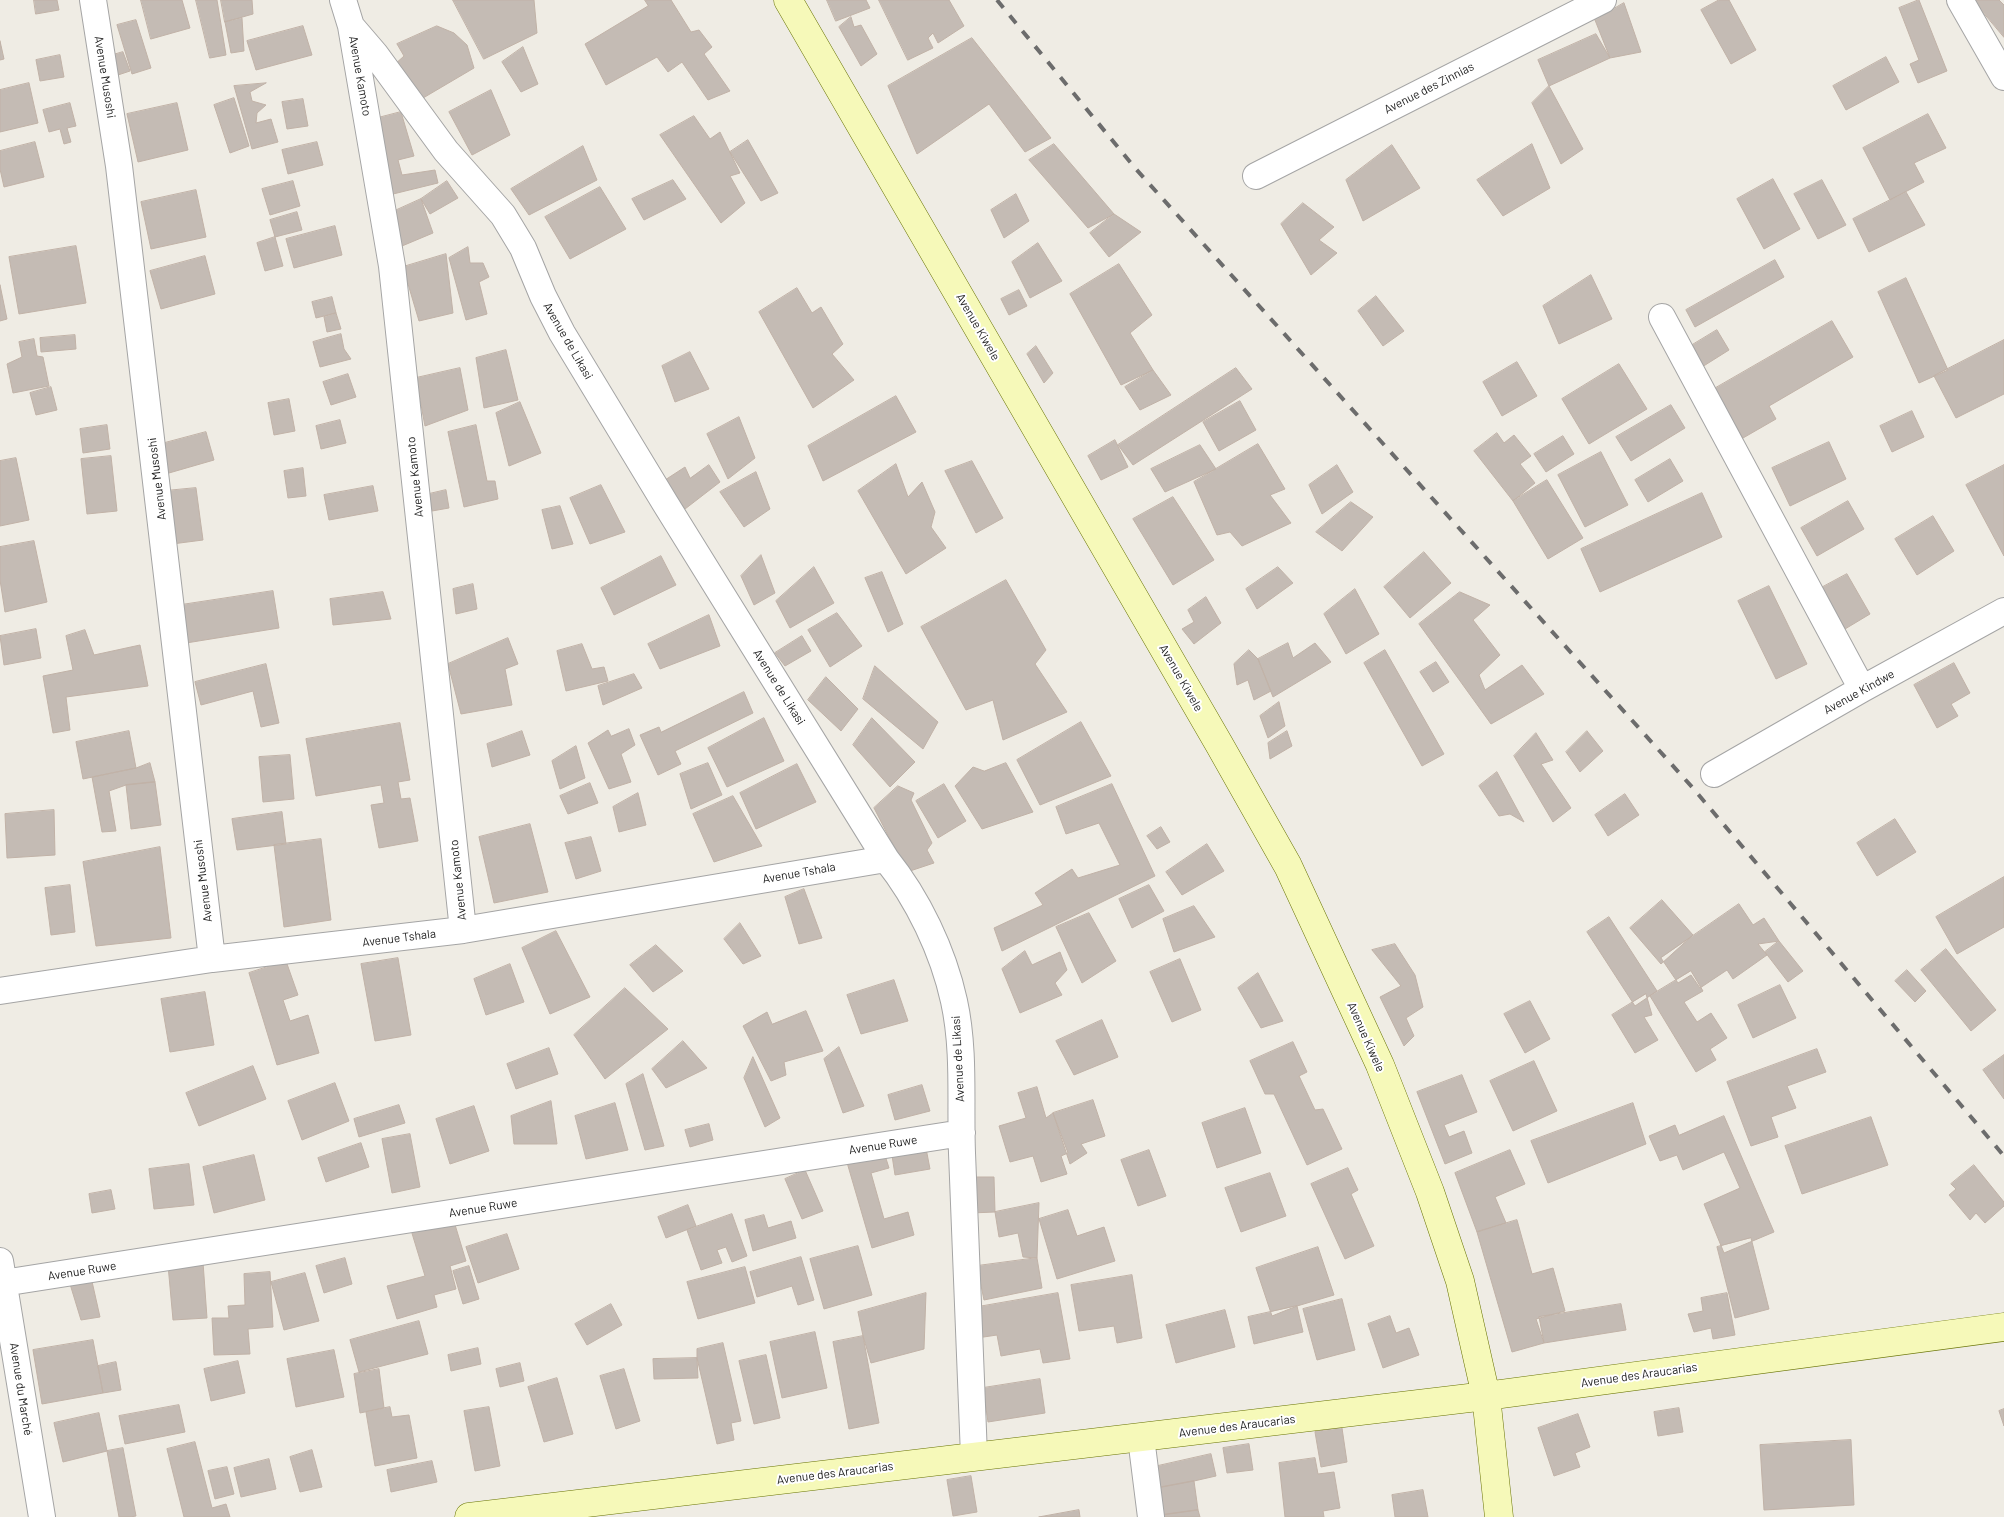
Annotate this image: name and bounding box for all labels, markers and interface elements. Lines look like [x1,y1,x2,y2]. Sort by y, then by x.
street label: Avenue Musoshi [91,35,119,119]
street label: Avenue Kamoto [346,35,374,117]
street label: Avenue des Zinnias [1382,59,1476,117]
street label: Avenue Kiwele [953,291,1003,363]
street label: Avenue de Likasi [540,300,596,382]
street label: Avenue Kamoto [404,436,426,518]
street label: Avenue Musoshi [145,437,169,521]
street label: Avenue Kiwele [1156,642,1206,714]
street label: Avenue de Likasi [750,646,808,728]
street label: Avenue Kindwe [1821,667,1897,717]
street label: Avenue Musoshi [191,839,215,923]
street label: Avenue Kamoto [447,839,469,921]
street label: Avenue Tshala [761,859,837,887]
street label: Avenue Tshala [361,926,437,950]
street label: Avenue Kiwele [1344,1000,1388,1074]
street label: Avenue de Likasi [949,1015,967,1103]
street label: Avenue Ruwe [848,1132,918,1158]
street label: Avenue Ruwe [448,1195,518,1221]
street label: Avenue Ruwe [47,1258,117,1284]
street label: Avenue du Marché [7,1341,35,1437]
street label: Avenue des Araucarias [1580,1360,1698,1390]
street label: Avenue des Araucarias [1178,1412,1296,1440]
street label: Avenue des Araucarias [776,1459,894,1487]

